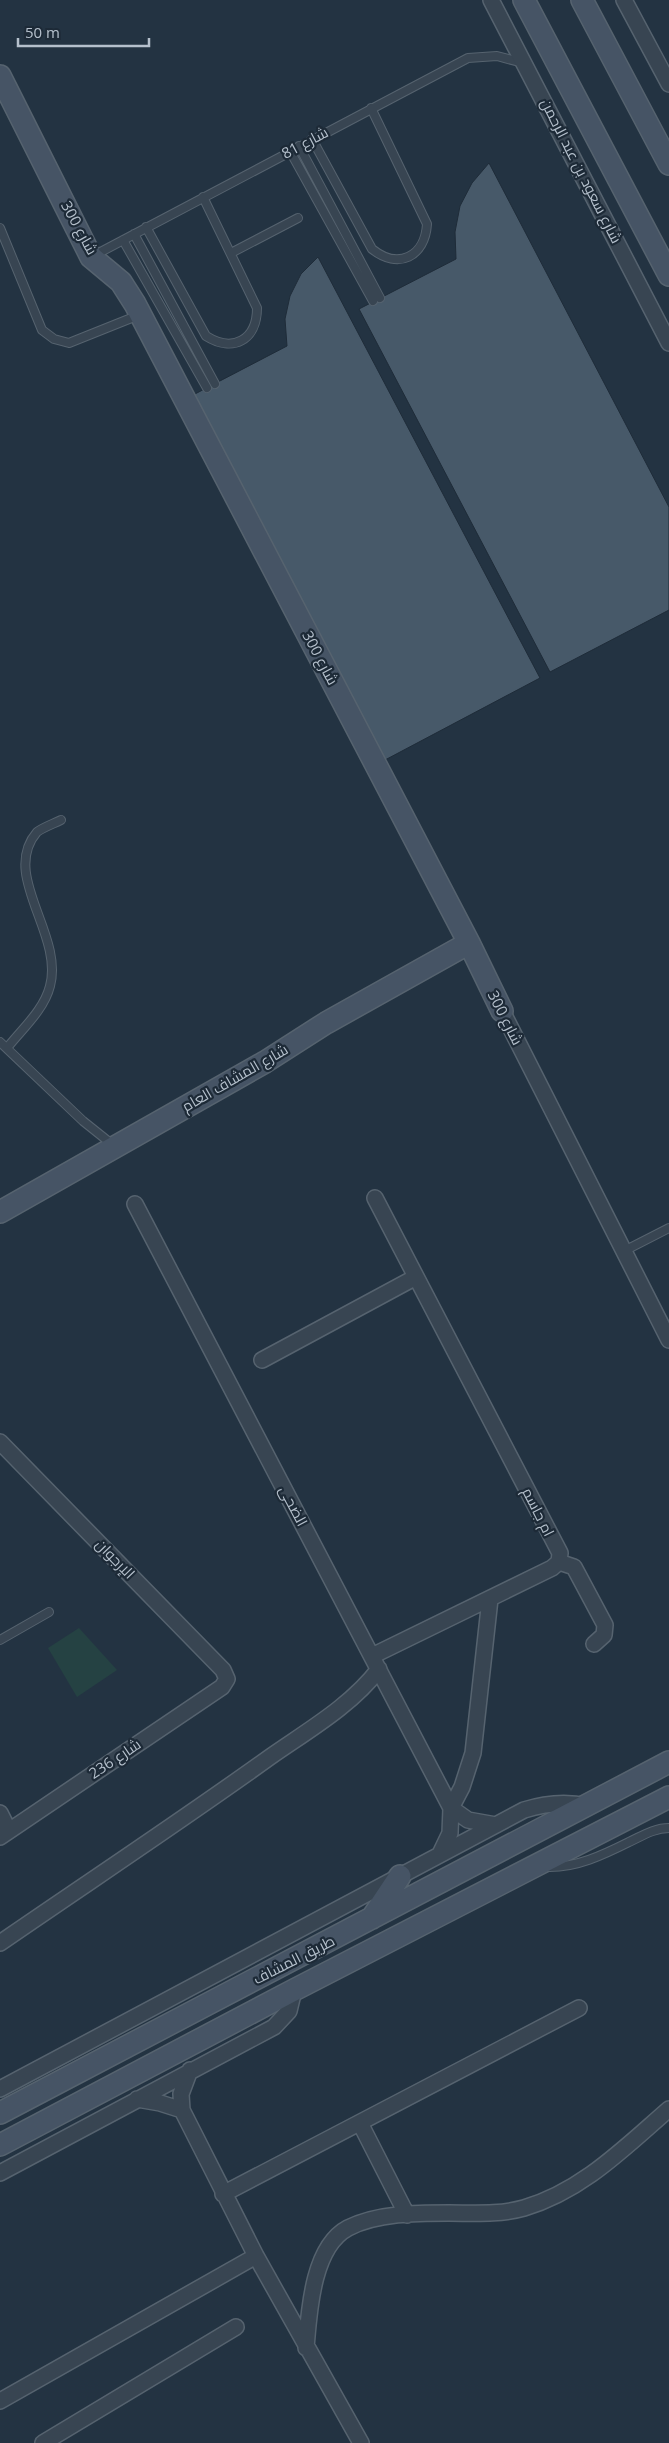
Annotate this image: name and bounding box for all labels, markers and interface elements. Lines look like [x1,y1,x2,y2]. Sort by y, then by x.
scale bar [18,15,149,47]
text: 50 m [25,22,60,42]
street label: شارع سعود بن عبد الرحمن [535,95,627,247]
street label: شارع 81 [278,122,332,164]
street label: شارع 300 [55,197,103,259]
street label: شارع 300 [297,627,343,689]
street label: شارع 300 [482,987,528,1049]
street label: شارع المشاف العام [178,1039,292,1117]
street label: الضحى [274,1482,313,1530]
street label: ام جاسم [517,1484,560,1540]
street label: الإرجوان [91,1534,140,1583]
street label: شارع 236 [85,1733,145,1785]
street label: طريق المشاف [249,1930,338,1989]

